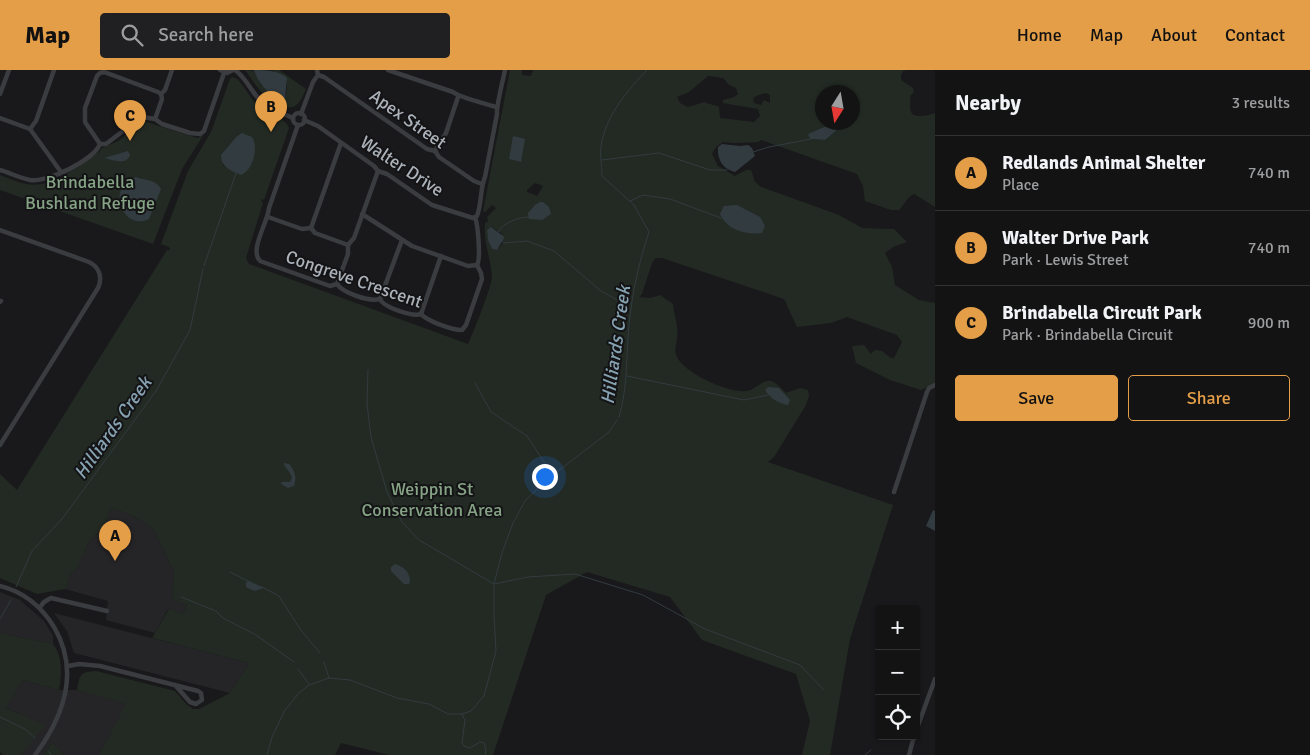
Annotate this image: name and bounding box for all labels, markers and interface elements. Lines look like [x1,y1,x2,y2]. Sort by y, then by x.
search box [100,13,450,58]
text: Map [25,20,70,50]
icon: search [118,21,146,49]
text: Search here [158,23,254,47]
text: Home [1017,24,1062,46]
text: Map [1090,24,1123,46]
text: About [1151,24,1197,46]
text: Contact [1225,24,1285,46]
street label: Apex Street [365,85,451,153]
north arrow [815,85,860,130]
text: Nearby [955,90,1021,116]
pin: B [255,91,287,132]
text: 3 results [1231,93,1290,113]
pin: C [114,100,146,141]
street label: Walter Drive [356,131,448,201]
text: Redlands Animal Shelter [1002,151,1205,175]
text: A [966,163,976,183]
text: 740 m [1248,163,1290,183]
park label: Brindabella Bushland Refuge [25,171,155,214]
text: Place [1002,175,1039,195]
text: Walter Drive Park [1002,226,1149,250]
text: B [966,238,976,258]
text: 740 m [1248,238,1290,258]
street label: Congreve Crescent [283,245,425,313]
text: Park · Lewis Street [1002,250,1129,270]
water label: Hilliards Creek [596,283,636,406]
text: Brindabella Circuit Park [1002,301,1202,325]
text: C [966,313,976,333]
text: 900 m [1248,313,1290,333]
text: Park · Brindabella Circuit [1002,325,1173,345]
water label: Hilliards Creek [69,371,158,484]
button: Save [955,375,1118,421]
button: Share [1128,375,1290,421]
your location [532,464,558,490]
park label: Weippin St Conservation Area [362,478,502,521]
pin: A [99,520,131,561]
map controls [875,605,920,740]
button: + [875,605,920,650]
button: − [875,650,920,695]
button: locate [875,695,920,740]

